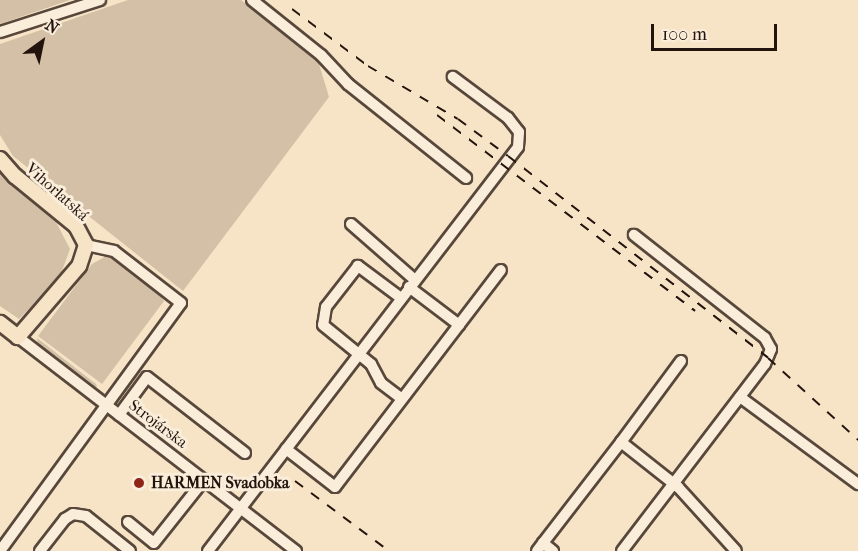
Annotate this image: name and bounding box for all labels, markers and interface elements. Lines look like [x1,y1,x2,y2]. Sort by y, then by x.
north arrow [12,12,72,72]
scale bar [654,12,780,50]
text: N [42,15,62,38]
text: 100 m [662,24,707,45]
street label: Vihorlatská [22,159,92,225]
street label: Strojárska [125,396,191,452]
place label: HARMEN Svadobka [151,473,289,493]
marker: HARMEN Svadobka [132,476,146,490]

